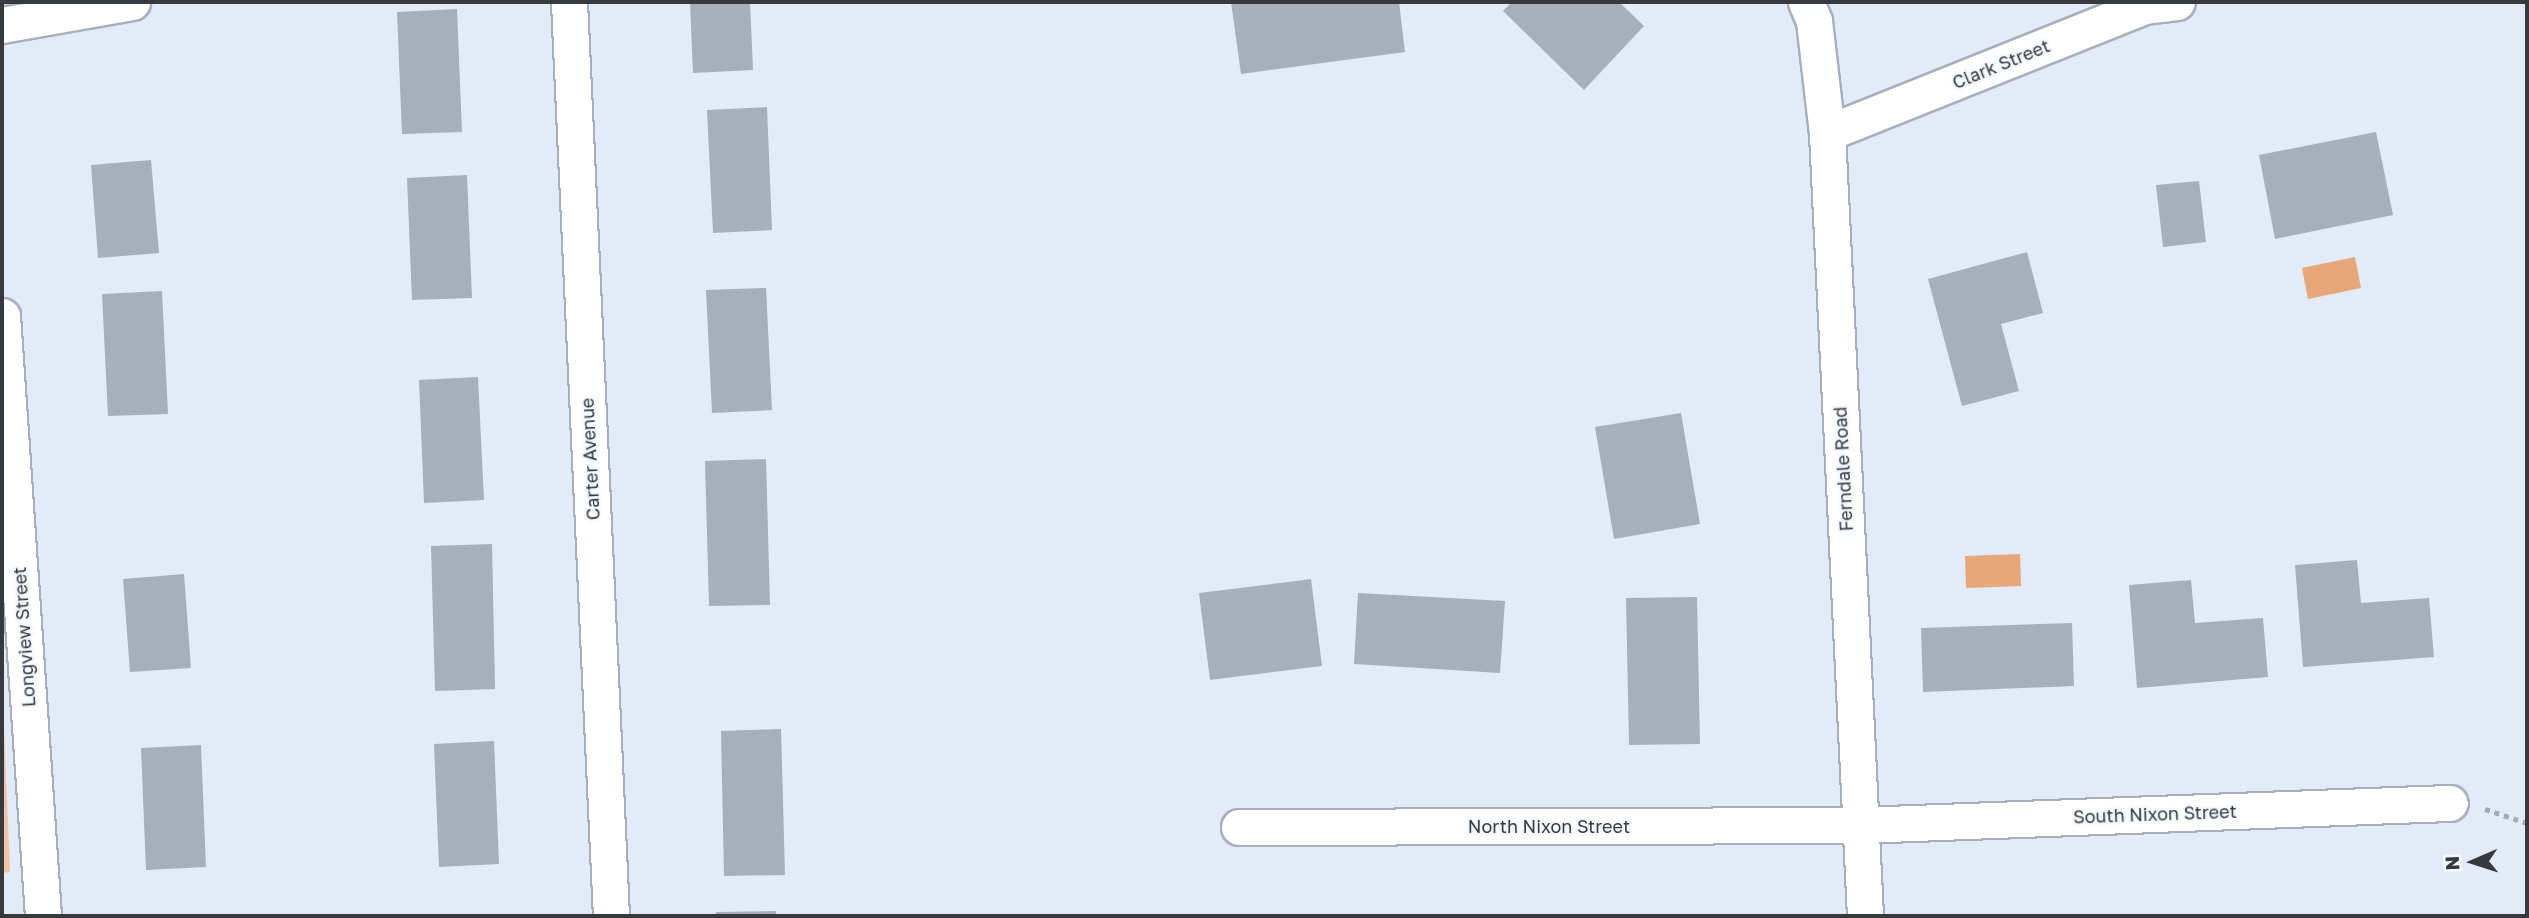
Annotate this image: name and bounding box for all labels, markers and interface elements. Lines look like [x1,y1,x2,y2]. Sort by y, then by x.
street label: Clark Street [1949,35,2053,93]
street label: Carter Avenue [576,397,604,521]
street label: Ferndale Road [1829,406,1857,532]
street label: Longview Street [8,566,40,708]
street label: South Nixon Street [2073,800,2237,828]
street label: North Nixon Street [1468,815,1630,837]
north arrow [2438,827,2508,897]
text: N [2440,855,2463,871]

